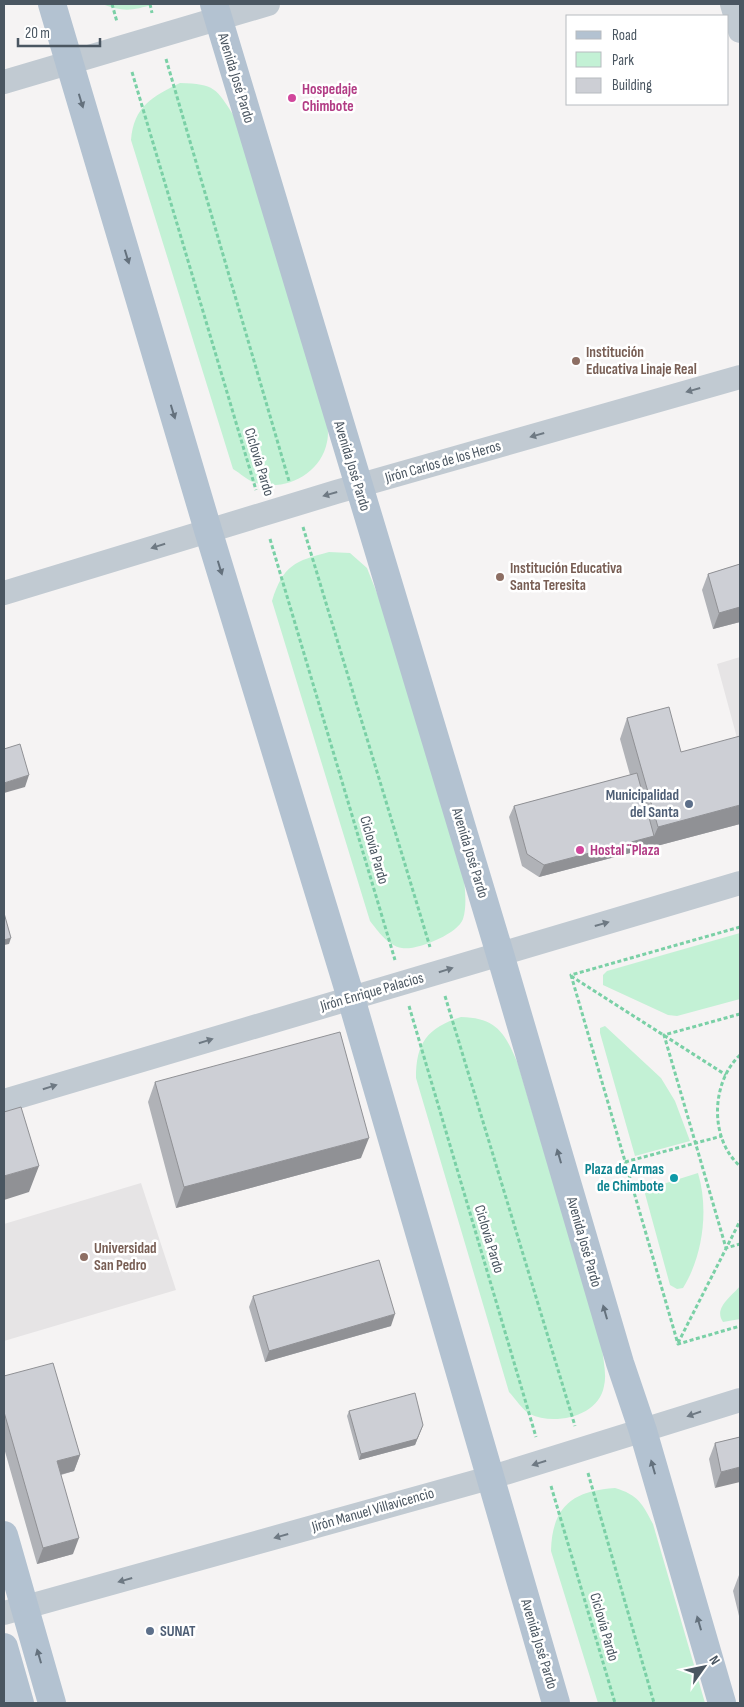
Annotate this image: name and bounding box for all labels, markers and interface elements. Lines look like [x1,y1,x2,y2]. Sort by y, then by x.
scale bar [18,15,100,47]
legend [566,15,729,105]
text: 20 m [25,24,50,43]
text: Road [612,26,637,45]
street label: Avenida José Pardo [213,30,259,125]
text: Park [612,51,634,70]
text: Building [612,76,652,95]
place label: Hospedaje Chimbote [302,80,357,116]
marker: Hospedaje Chimbote [286,92,298,104]
one-way arrow [77,94,85,109]
one-way arrow [123,249,131,264]
place label: Institución Educativa Linaje Real [586,343,697,379]
marker: Institución Educativa Linaje Real [570,355,582,367]
one-way arrow [686,387,701,395]
one-way arrow [170,405,178,420]
street label: Avenida José Pardo [329,418,375,513]
street label: Ciclovía Pardo [240,426,278,498]
one-way arrow [530,431,545,439]
street label: Jirón Carlos de los Heros [382,436,503,488]
one-way arrow [323,490,338,498]
one-way arrow [150,542,165,550]
place label: Institución Educativa Santa Teresita [510,559,622,595]
one-way arrow [216,561,224,576]
marker: Institución Educativa Santa Teresita [494,571,506,583]
place label: Municipalidad del Santa [606,786,679,822]
marker: Municipalidad del Santa [683,798,695,810]
street label: Avenida José Pardo [447,805,493,900]
street label: Ciclovía Pardo [355,814,393,886]
place label: Hostal ¨Plaza [590,841,660,860]
marker: Hostal ¨Plaza [574,844,586,856]
one-way arrow [594,920,609,928]
one-way arrow [439,966,454,974]
street label: Jirón Enrique Palacios [317,968,426,1016]
one-way arrow [199,1037,214,1045]
one-way arrow [43,1083,58,1091]
one-way arrow [555,1148,563,1163]
place label: Plaza de Armas de Chimbote [585,1160,664,1196]
marker: Plaza de Armas de Chimbote [668,1172,680,1184]
street label: Avenida José Pardo [562,1194,606,1289]
street label: Ciclovía Pardo [470,1203,508,1275]
place label: Universidad San Pedro [94,1239,157,1275]
marker: Universidad San Pedro [78,1251,90,1263]
one-way arrow [600,1304,608,1319]
one-way arrow [686,1411,701,1419]
one-way arrow [649,1459,657,1474]
one-way arrow [531,1460,546,1468]
street label: Jirón Manuel Villavicencio [309,1483,436,1537]
one-way arrow [274,1532,289,1540]
one-way arrow [117,1576,132,1584]
street label: Ciclovía Pardo [585,1591,623,1663]
street label: Avenida José Pardo [516,1596,562,1691]
one-way arrow [694,1615,702,1630]
place label: SUNAT [160,1622,196,1641]
marker: SUNAT [144,1625,156,1637]
north arrow [679,1642,729,1692]
one-way arrow [34,1649,42,1664]
text: N [705,1652,724,1668]

